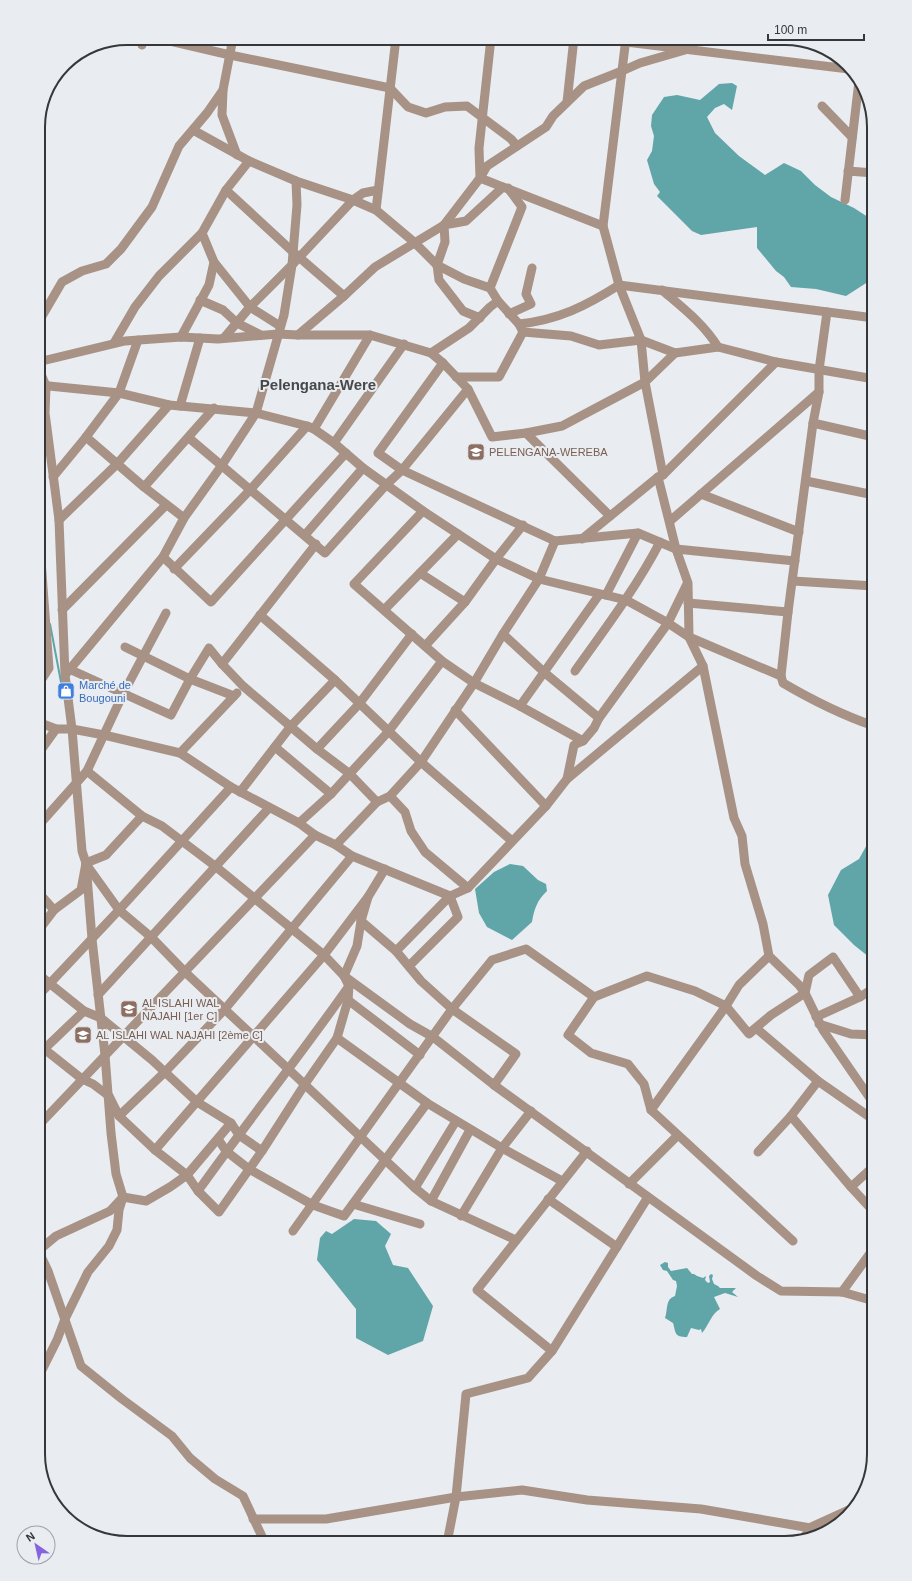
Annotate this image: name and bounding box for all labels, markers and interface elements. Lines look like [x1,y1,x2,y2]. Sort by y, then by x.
scale bar [768,16,864,42]
text: 100 m [774,23,807,37]
district label: Pelengana-Were [260,376,376,393]
school or university icon: PELENGANA-WEREBA [466,442,486,462]
place label: PELENGANA-WEREBA [489,446,608,458]
place label: Marché de Bougouni [79,679,131,704]
shop icon: Marché de Bougouni [56,681,76,701]
place label: AL ISLAHI WAL NAJAHI [1er C] [142,997,219,1022]
school or university icon: AL ISLAHI WAL NAJAHI [1er C] [119,999,139,1019]
school or university icon: AL ISLAHI WAL NAJAHI [2ème C] [73,1025,93,1045]
place label: AL ISLAHI WAL NAJAHI [2ème C] [96,1029,263,1041]
north arrow [16,1525,56,1565]
text: N [24,1529,37,1544]

